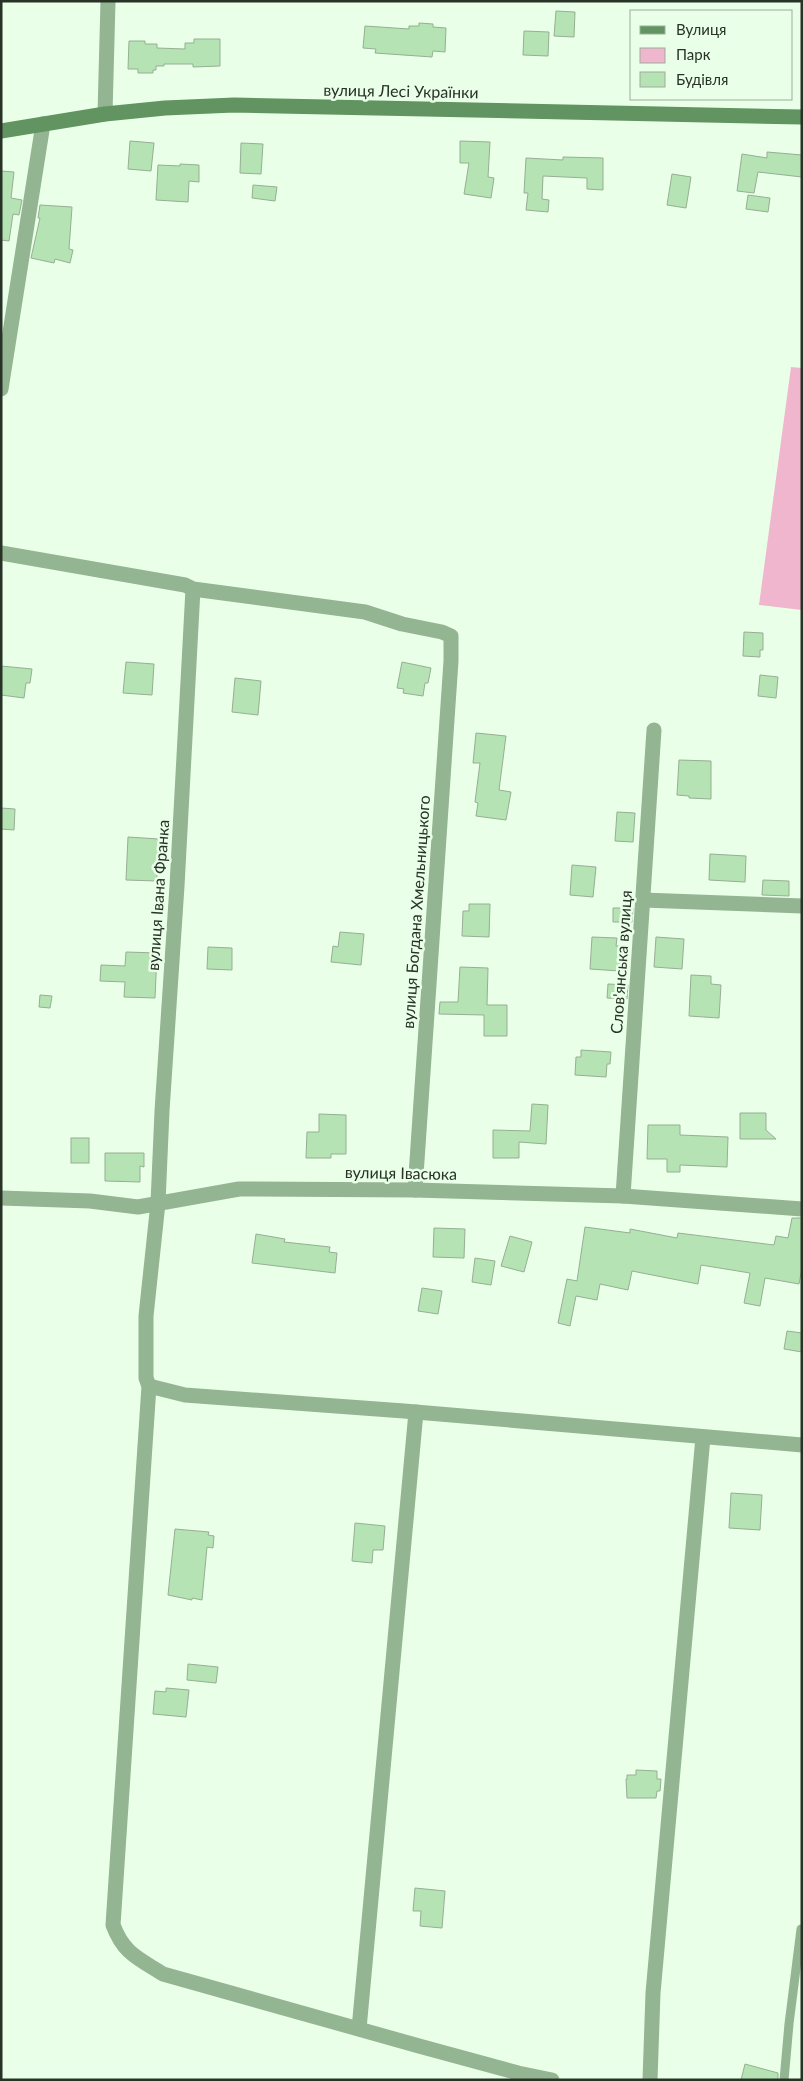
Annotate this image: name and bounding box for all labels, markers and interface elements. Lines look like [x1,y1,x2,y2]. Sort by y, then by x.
legend [630,10,793,100]
text: Вулиця [676,20,726,38]
text: Парк [676,45,711,63]
text: Будівля [676,70,728,88]
street label: вулиця Лесі Українки [323,80,479,101]
street label: вулиця Богдана Хмельницького [398,795,433,1029]
street label: вулиця Івана Франка [143,819,172,971]
street label: Слов'янська вулиця [606,890,635,1034]
street label: вулиця Івасюка [345,1162,457,1183]

